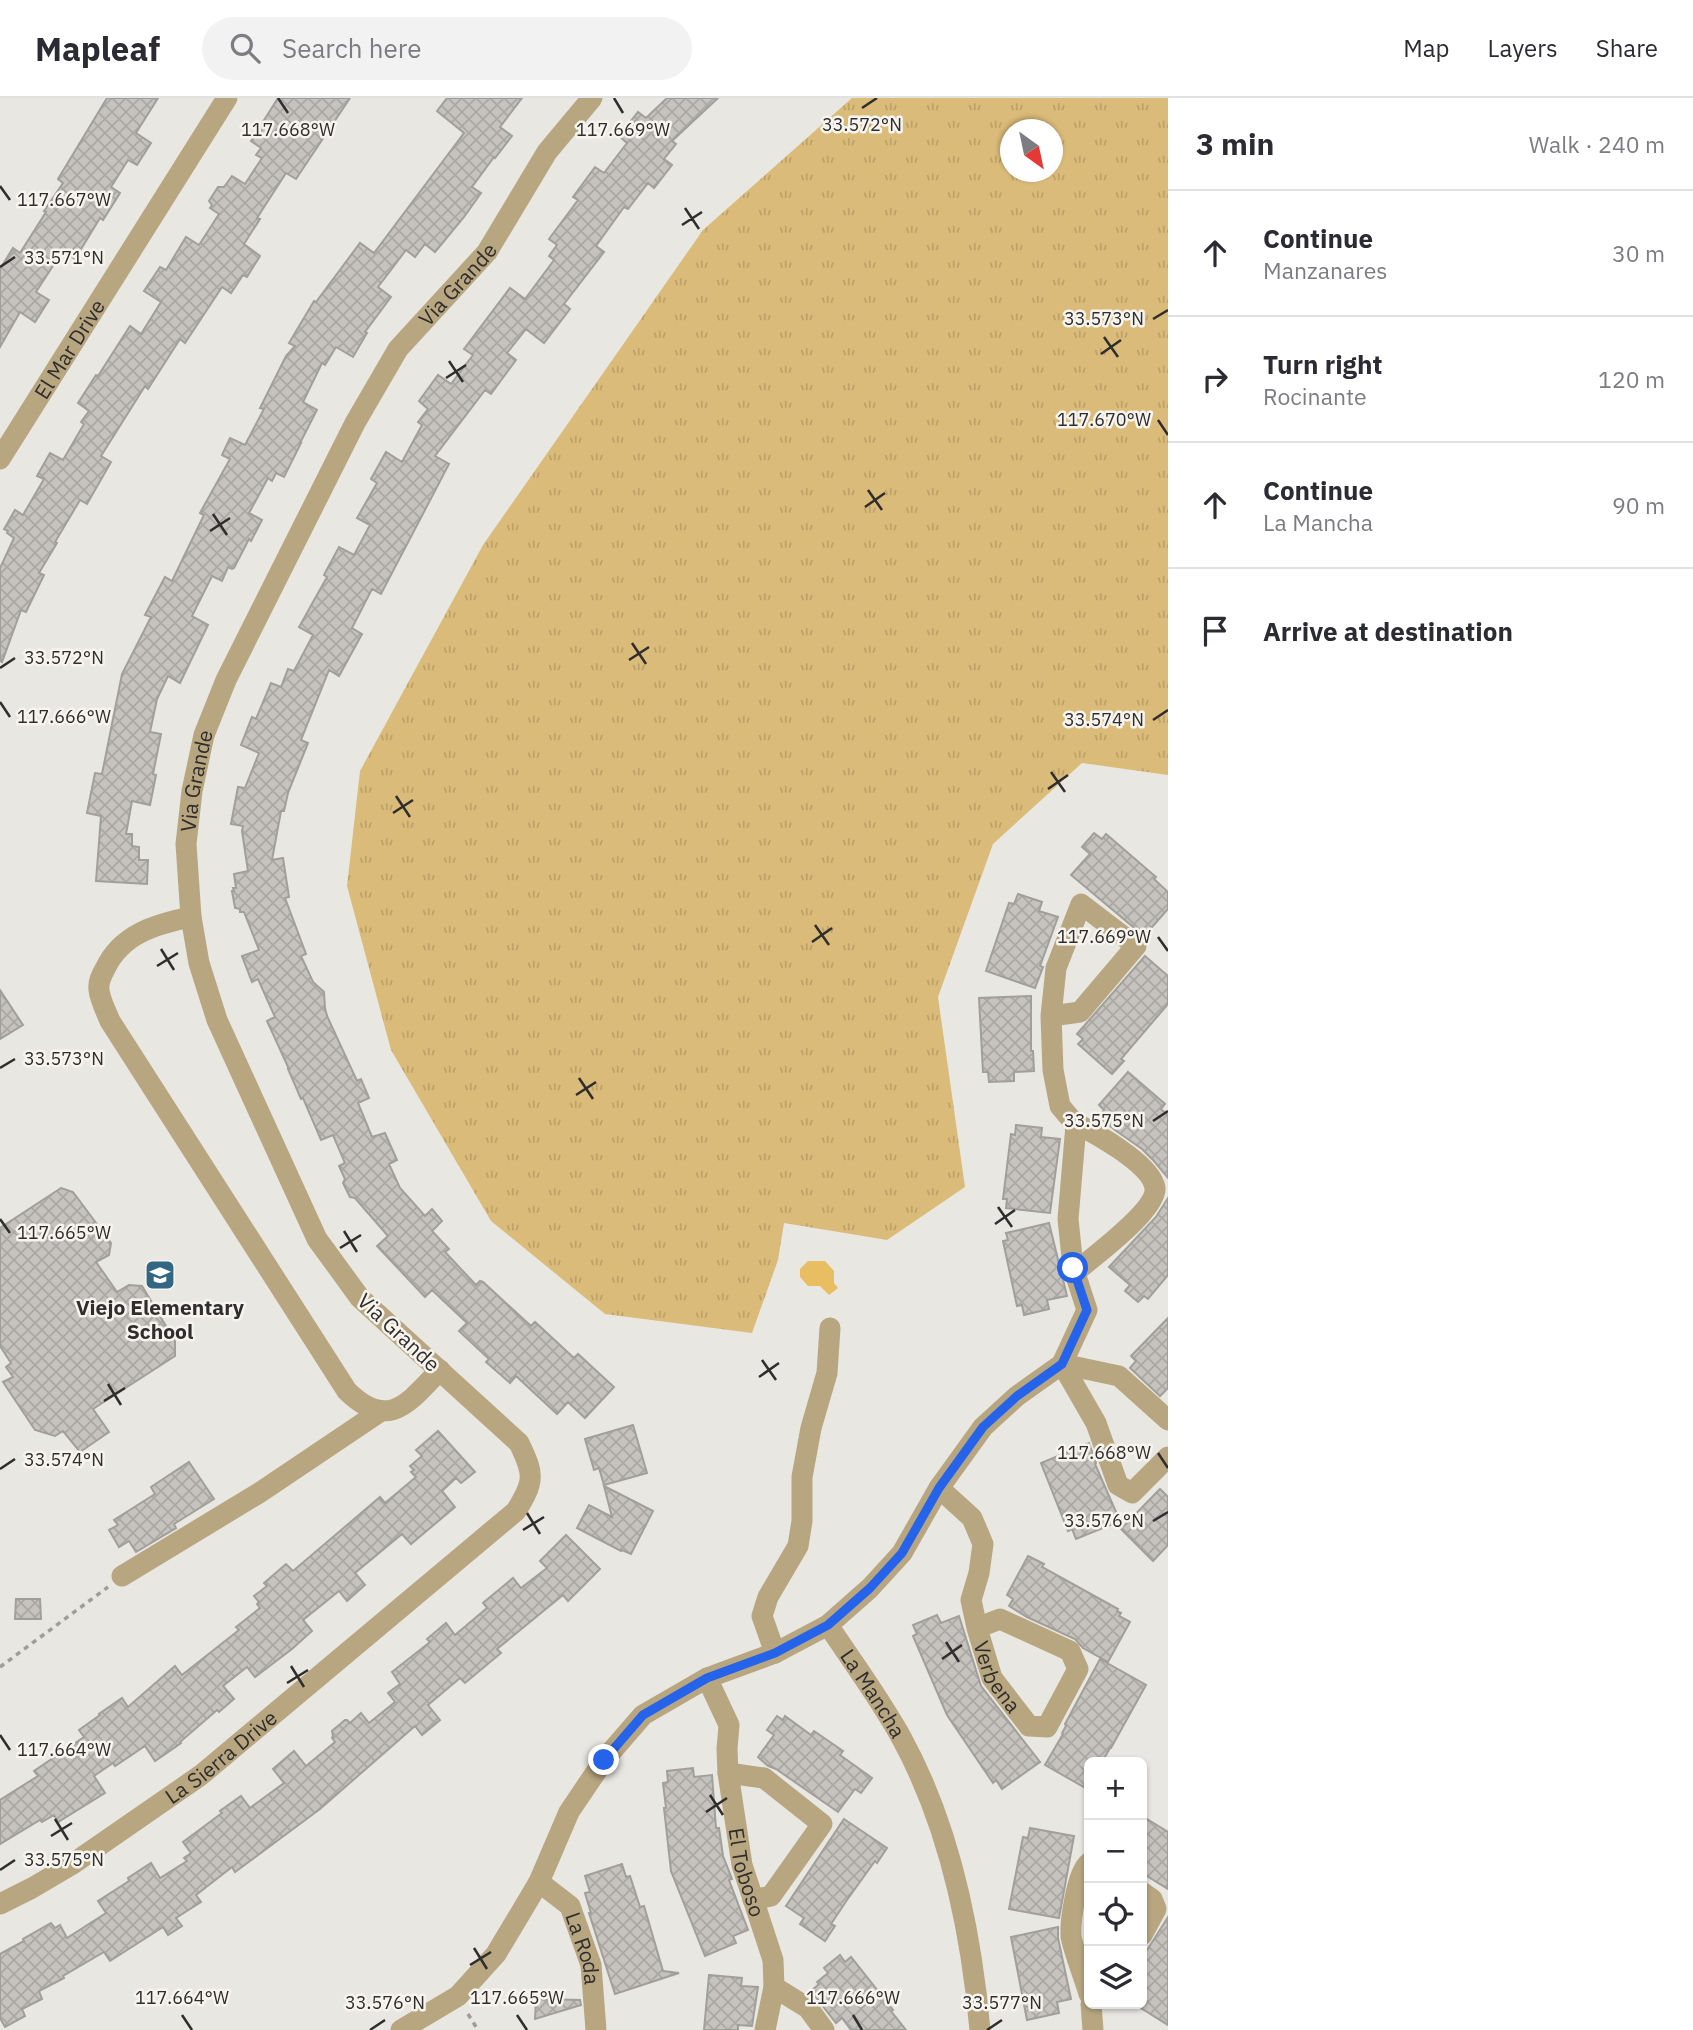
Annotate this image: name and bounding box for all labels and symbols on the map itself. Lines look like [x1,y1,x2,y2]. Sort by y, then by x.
text: 33.572°N [822,113,902,136]
text: 117.668°W [241,118,335,141]
text: 117.669°W [576,118,670,141]
north arrow [1000,119,1063,182]
text: 117.667°W [17,188,111,211]
street label: Via Grande [412,238,503,332]
text: 33.571°N [24,246,104,269]
street label: El Mar Drive [27,294,111,404]
text: 33.573°N [1064,307,1144,330]
text: 117.670°W [1057,408,1151,431]
text: 33.572°N [24,646,104,669]
text: 117.666°W [17,705,111,728]
text: 33.574°N [1064,708,1144,731]
street label: Via Grande [173,727,219,833]
text: 117.669°W [1057,925,1151,948]
text: 33.573°N [24,1047,104,1070]
text: 33.575°N [1064,1109,1144,1132]
text: 117.665°W [17,1221,111,1244]
route start [1057,1252,1088,1283]
school or university icon: Viejo Elementary School [143,1258,177,1292]
street label: Via Grande [352,1287,446,1377]
place label: Viejo Elementary School [76,1293,245,1345]
text: 117.668°W [1057,1441,1151,1464]
text: 33.574°N [24,1448,104,1471]
text: 33.576°N [1064,1509,1144,1532]
street label: Verbena [968,1637,1028,1718]
street label: La Mancha [834,1643,913,1743]
street label: La Sierra Drive [159,1703,283,1810]
text: 117.664°W [17,1738,111,1761]
route end [588,1744,619,1775]
street label: El Toboso [722,1826,772,1920]
text: 33.575°N [24,1848,104,1871]
street label: La Roda [559,1908,606,1986]
text: 117.664°W [135,1986,229,2009]
text: 117.665°W [470,1986,564,2009]
text: 117.666°W [806,1986,900,2009]
text: 33.576°N [345,1991,425,2014]
text: 33.577°N [962,1991,1042,2014]

